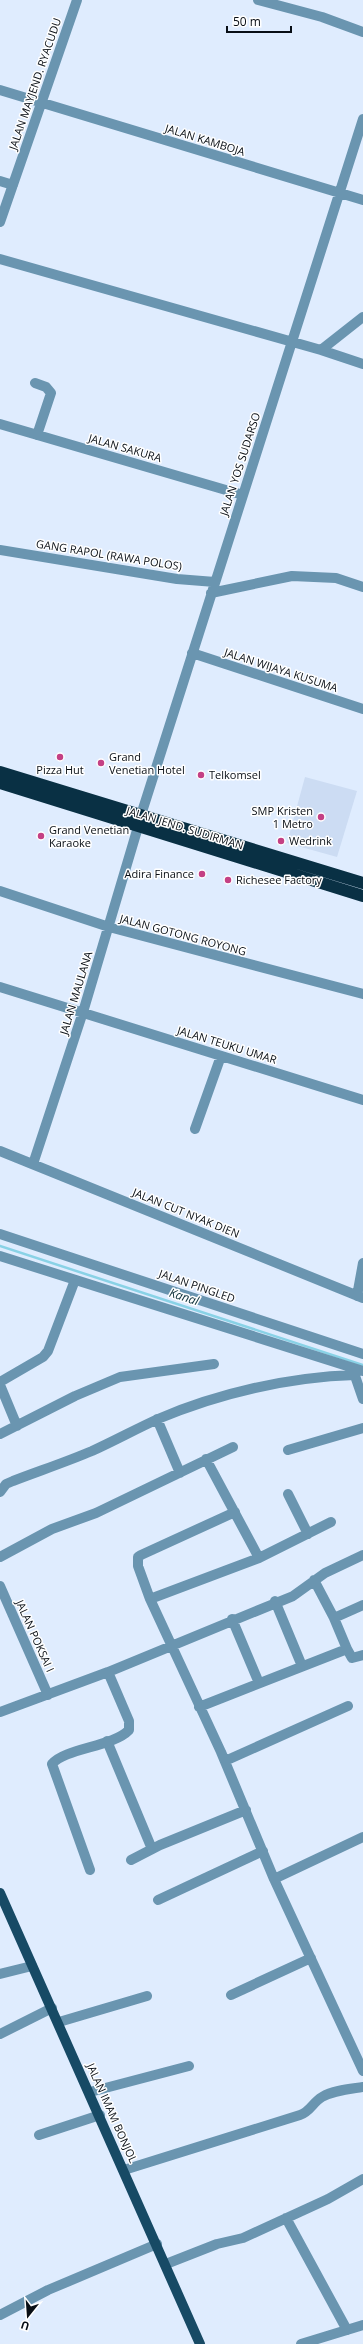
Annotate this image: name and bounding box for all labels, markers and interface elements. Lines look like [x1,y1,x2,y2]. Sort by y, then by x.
scale bar [227,8,291,34]
text: 50 m [233,13,261,30]
street label: JALAN MAYJEND. RYACUDU [5,16,64,153]
street label: JALAN KAMBOJA [162,120,247,159]
street label: JALAN YOS SUDARSO [215,410,263,518]
street label: JALAN SAKURA [86,430,163,465]
street label: GANG RAPOL (RAWA POLOS) [35,536,183,573]
street label: JALAN WIJAYA KUSUMA [222,644,340,695]
place label: Grand Venetian Hotel [109,749,185,777]
marker: Pizza Hut [55,752,65,762]
marker: Grand Venetian Hotel [96,758,106,768]
place label: Pizza Hut [36,762,84,777]
place label: Telkomsel [209,767,261,782]
marker: Telkomsel [196,770,206,780]
street label: JALAN JEND. SUDIRMAN [124,802,246,853]
place label: SMP Kristen 1 Metro [252,803,313,831]
marker: SMP Kristen 1 Metro [316,812,326,822]
place label: Grand Venetian Karaoke [49,822,129,850]
marker: Grand Venetian Karaoke [36,831,46,841]
place label: Wedrink [289,833,332,848]
marker: Wedrink [276,836,286,846]
place label: Adira Finance [125,866,194,881]
marker: Adira Finance [197,869,207,879]
place label: Richesee Factory [236,872,322,887]
marker: Richesee Factory [223,875,233,885]
street label: JALAN GOTONG ROYONG [117,910,248,959]
street label: JALAN MAULANA [55,949,95,1037]
street label: JALAN TEUKU UMAR [175,1022,279,1067]
street label: JALAN CUT NYAK DIEN [130,1184,242,1241]
street label: JALAN PINGLED [156,1265,237,1306]
water label: Kanal [167,1284,202,1310]
street label: JALAN POKSAI I [12,1596,58,1674]
street label: JALAN IMAM BONJOL [83,2060,141,2165]
north arrow [8,2296,48,2336]
text: U [19,2318,31,2334]

